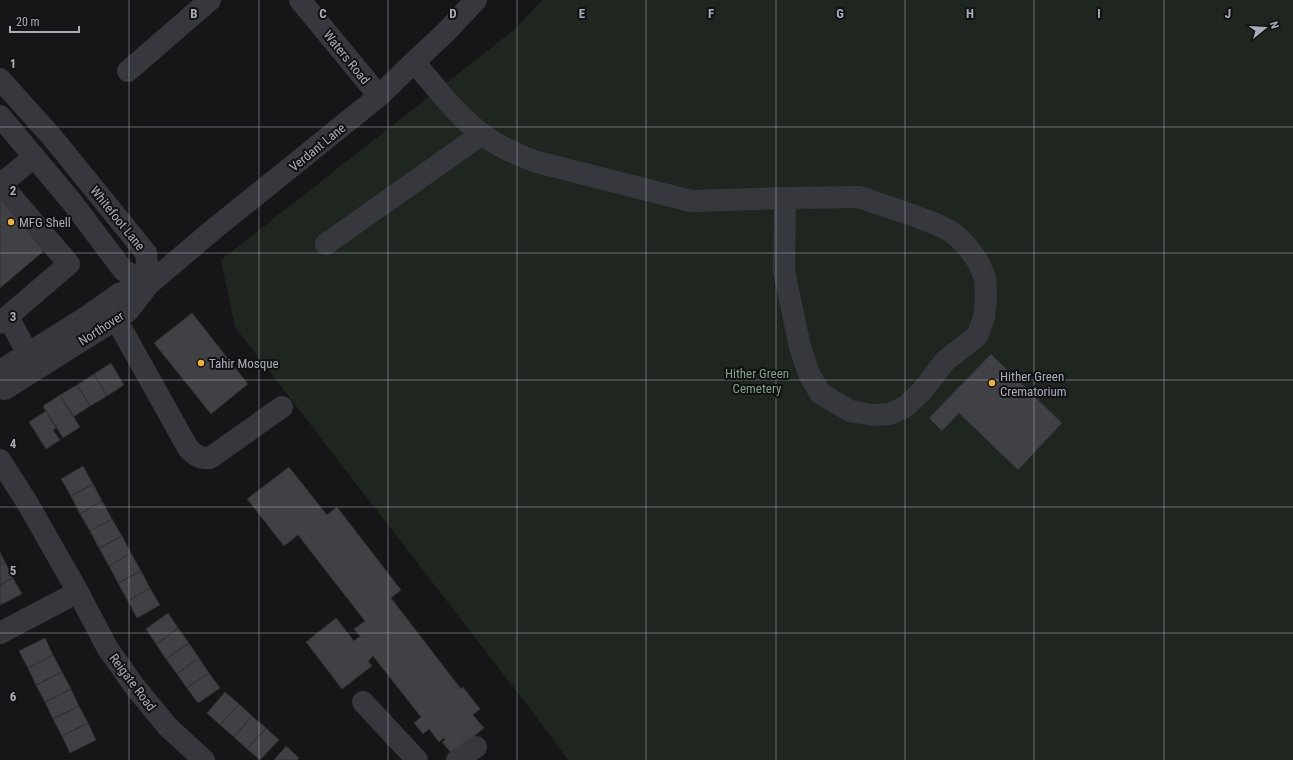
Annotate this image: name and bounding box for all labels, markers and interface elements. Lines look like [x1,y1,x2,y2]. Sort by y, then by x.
text: B [190,6,198,21]
text: C [319,6,327,21]
text: D [449,6,457,21]
text: E [579,6,586,21]
text: F [708,6,714,21]
text: G [836,6,844,21]
text: H [966,6,974,21]
text: I [1097,6,1101,21]
text: J [1225,6,1231,21]
scale bar [10,8,79,34]
north arrow [1245,8,1285,48]
text: 20 m [16,15,40,29]
text: N [1267,20,1281,31]
street label: Waters Road [320,27,373,87]
text: 1 [10,56,16,71]
street label: Verdant Lane [286,120,348,174]
text: 2 [10,183,17,198]
street label: Whitefoot Lane [87,183,148,253]
place label: MFG Shell [19,215,71,230]
marker: MFG Shell [6,217,16,227]
street label: Northover [76,308,127,349]
text: 3 [10,309,16,324]
place label: Tahir Mosque [209,356,279,371]
marker: Tahir Mosque [196,358,206,368]
park label: Hither Green Cemetery [725,366,789,396]
place label: Hither Green Crematorium [1000,369,1067,399]
marker: Hither Green Crematorium [987,378,997,388]
text: 4 [10,436,17,451]
text: 5 [10,563,17,578]
street label: Reigate Road [106,651,159,714]
text: 6 [10,689,17,704]

